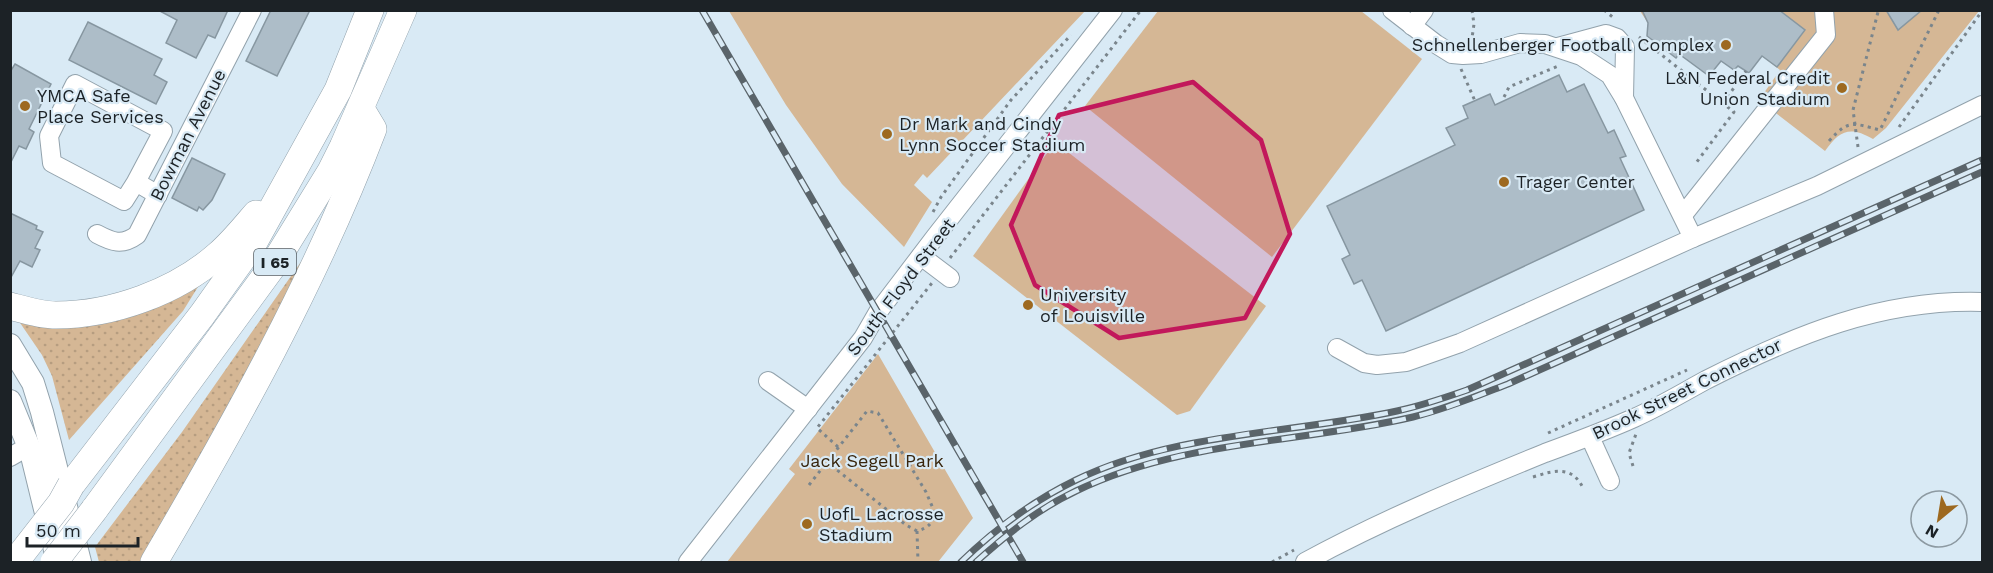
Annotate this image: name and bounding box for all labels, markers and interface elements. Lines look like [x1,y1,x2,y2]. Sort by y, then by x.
place label: Schnellenberger Football Complex [1412,34,1714,55]
marker: Schnellenberger Football Complex [1719,38,1733,52]
street label: Bowman Avenue [145,65,230,204]
place label: L&N Federal Credit Union Stadium [1665,67,1830,109]
marker: L&N Federal Credit Union Stadium [1835,81,1849,95]
place label: YMCA Safe Place Services [37,85,164,127]
marker: YMCA Safe Place Services [18,99,32,113]
place label: Dr Mark and Cindy Lynn Soccer Stadium [899,113,1085,155]
marker: Dr Mark and Cindy Lynn Soccer Stadium [880,127,894,141]
place label: Trager Center [1516,171,1635,192]
marker: Trager Center [1497,175,1511,189]
street label: South Floyd Street [842,214,959,359]
road number: I 65 [254,249,296,275]
place label: University of Louisville [1040,284,1145,326]
marker: University of Louisville [1021,298,1035,312]
street label: Brook Street Connector [1589,333,1785,444]
park label: Jack Segell Park [800,450,944,471]
north arrow [1909,489,1969,549]
place label: UofL Lacrosse Stadium [819,503,944,545]
scale bar [27,510,138,548]
marker: UofL Lacrosse Stadium [800,517,814,531]
text: 50 m [36,520,81,541]
text: N [1922,520,1942,543]

